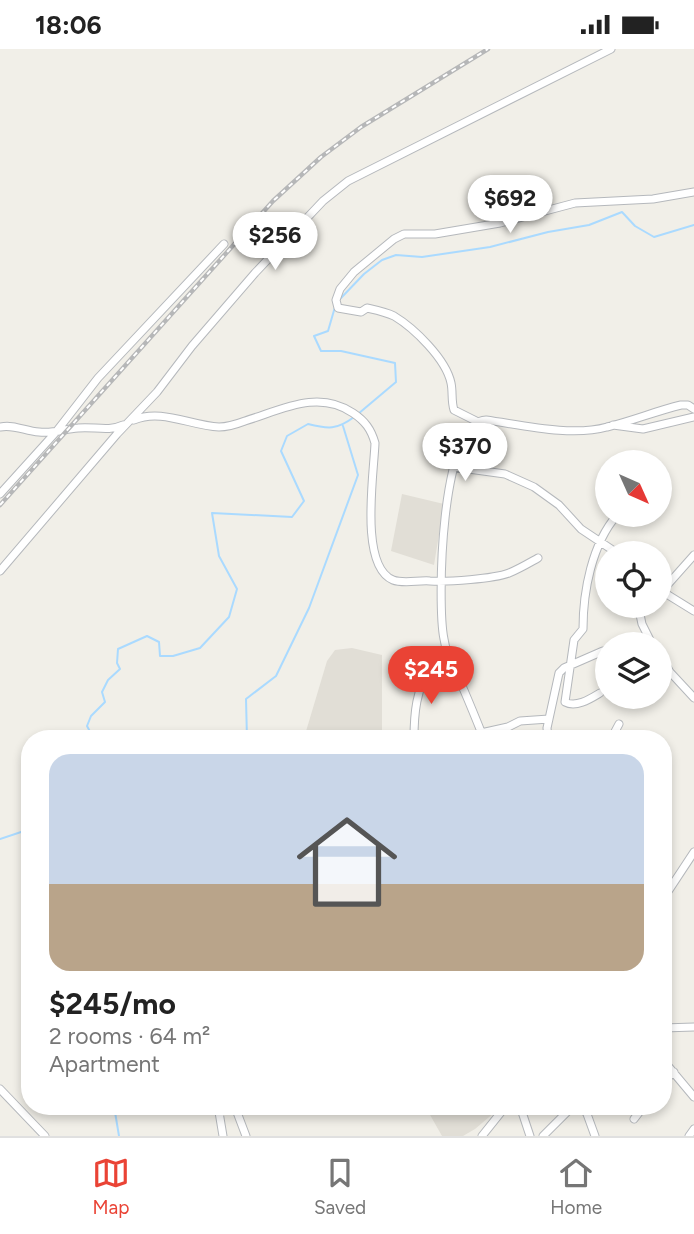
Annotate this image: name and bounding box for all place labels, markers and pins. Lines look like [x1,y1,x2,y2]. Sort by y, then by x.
pin: $692 [469,176,551,235]
pin: $256 [234,213,316,272]
pin: $370 [424,423,506,483]
pin: $245 [390,647,472,706]

